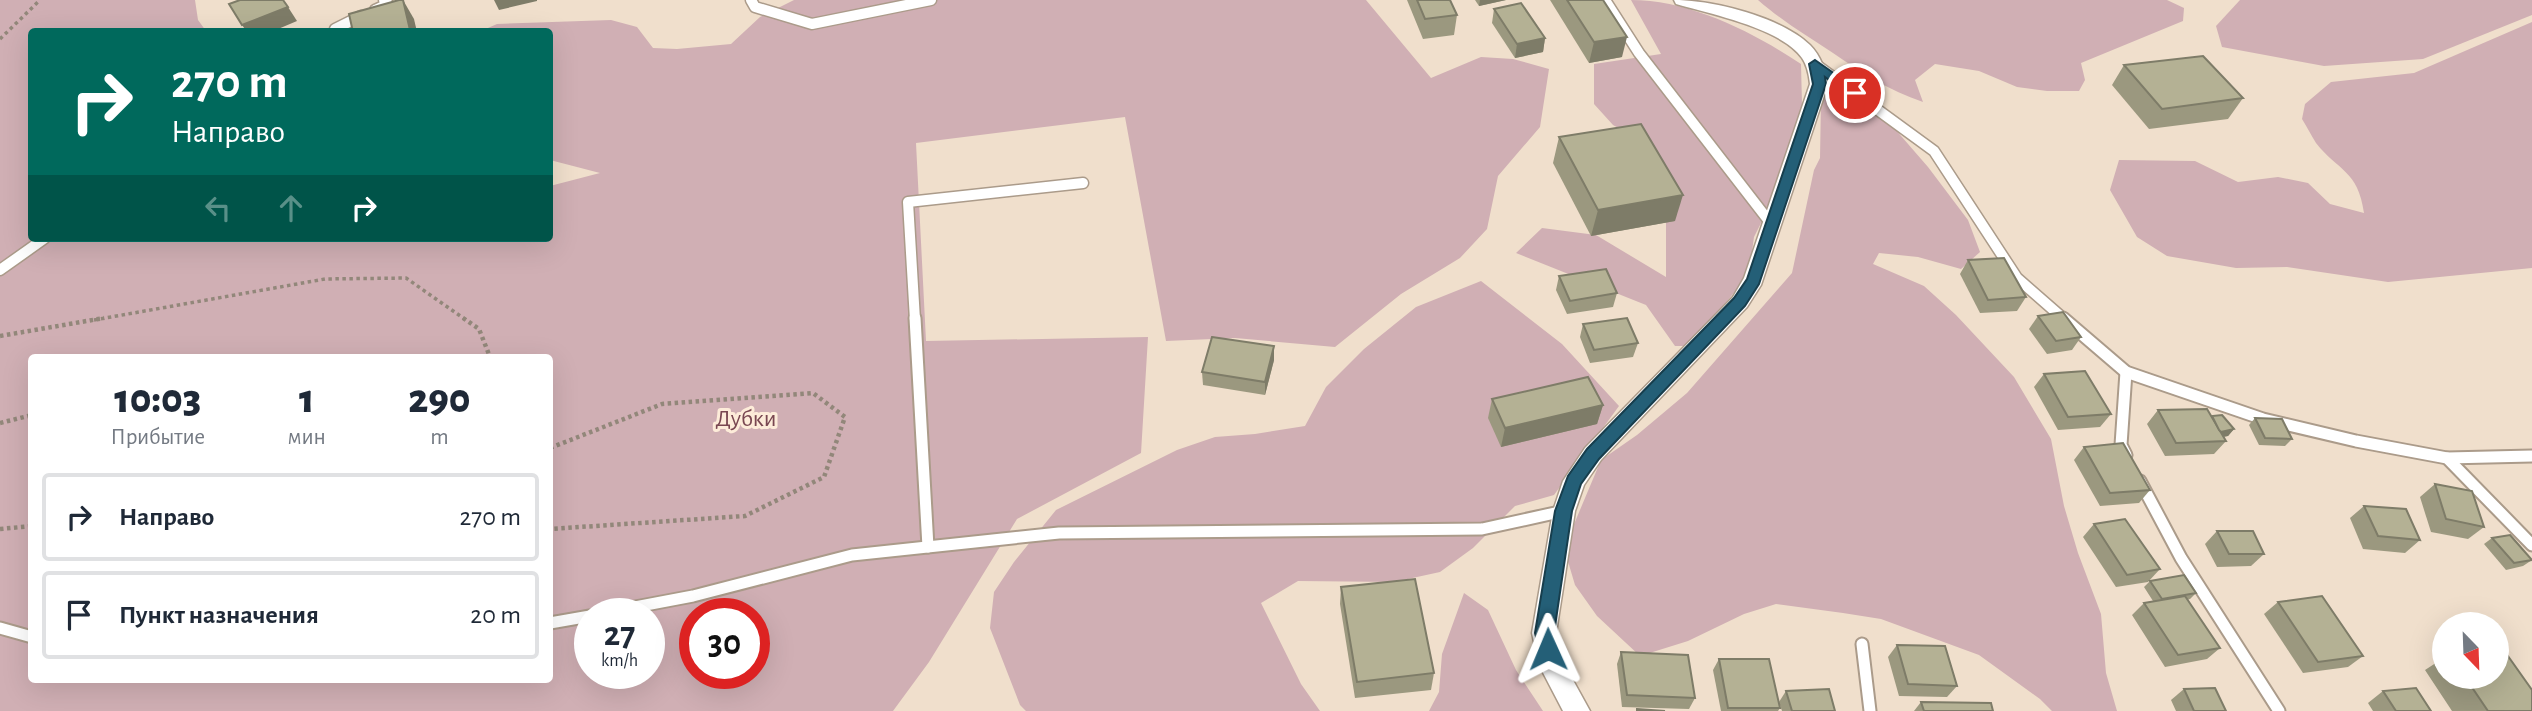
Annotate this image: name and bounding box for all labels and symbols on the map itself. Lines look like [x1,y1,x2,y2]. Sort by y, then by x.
pin [1825,63,1885,123]
park label: Дубки [716,407,776,431]
speed limit sign: 30 [679,598,770,689]
position arrow [1511,612,1585,686]
north arrow [2432,612,2510,690]

